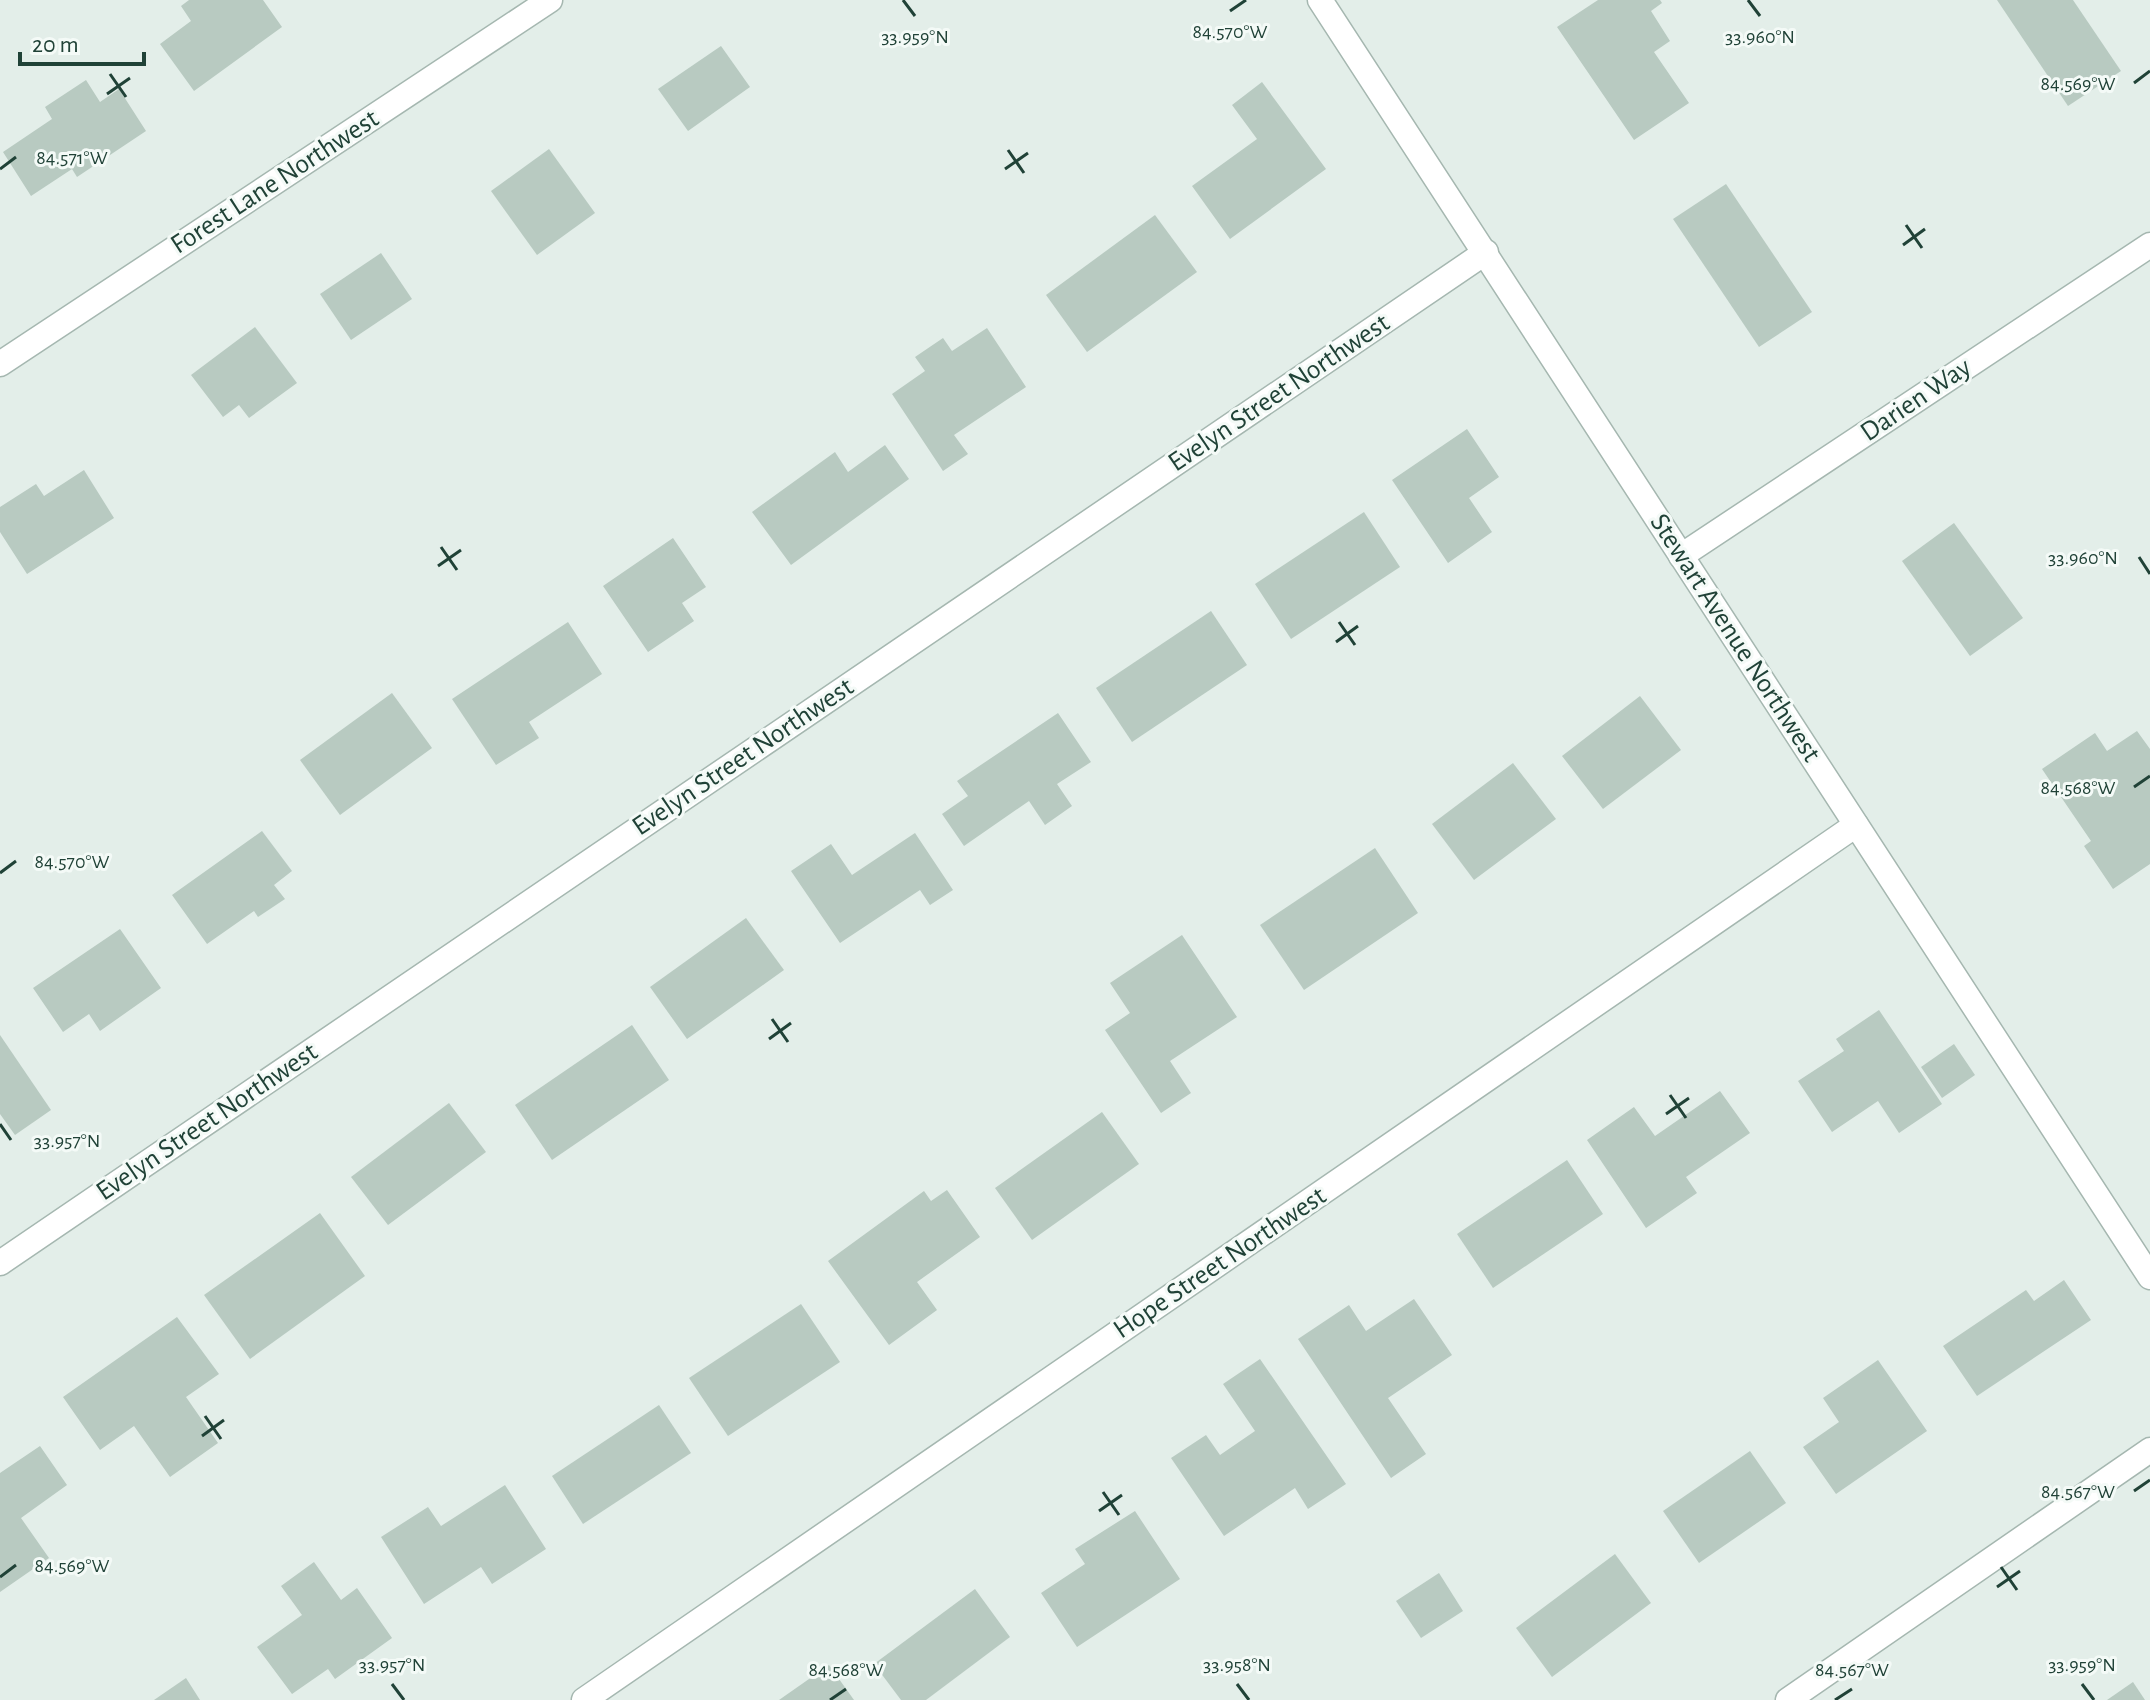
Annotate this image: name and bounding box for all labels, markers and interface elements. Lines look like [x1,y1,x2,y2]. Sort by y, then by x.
scale bar [20,16,144,66]
text: 84.570°W [1193,22,1268,42]
text: 33.959°N [881,27,949,47]
text: 33.960°N [1725,27,1795,47]
text: 20 m [32,33,79,57]
text: 84.569°W [2041,74,2116,94]
street label: Forest Lane Northwest [166,104,384,259]
text: 84.571°W [36,148,108,168]
street label: Evelyn Street Northwest [1163,309,1395,477]
street label: Darien Way [1856,353,1976,447]
street label: Stewart Avenue Northwest [1644,509,1826,767]
text: 33.960°N [2048,548,2118,568]
street label: Evelyn Street Northwest [627,673,859,841]
text: 84.568°W [2041,778,2116,798]
text: 84.570°W [35,852,110,872]
street label: Evelyn Street Northwest [91,1038,323,1206]
text: 33.957°N [34,1131,100,1151]
street label: Hope Street Northwest [1109,1182,1331,1344]
text: 84.567°W [2041,1482,2115,1502]
text: 84.569°W [35,1556,110,1576]
text: 33.957°N [359,1655,425,1675]
text: 33.958°N [1203,1655,1271,1675]
text: 33.959°N [2048,1655,2116,1675]
text: 84.568°W [809,1660,884,1680]
text: 84.567°W [1815,1660,1889,1680]

